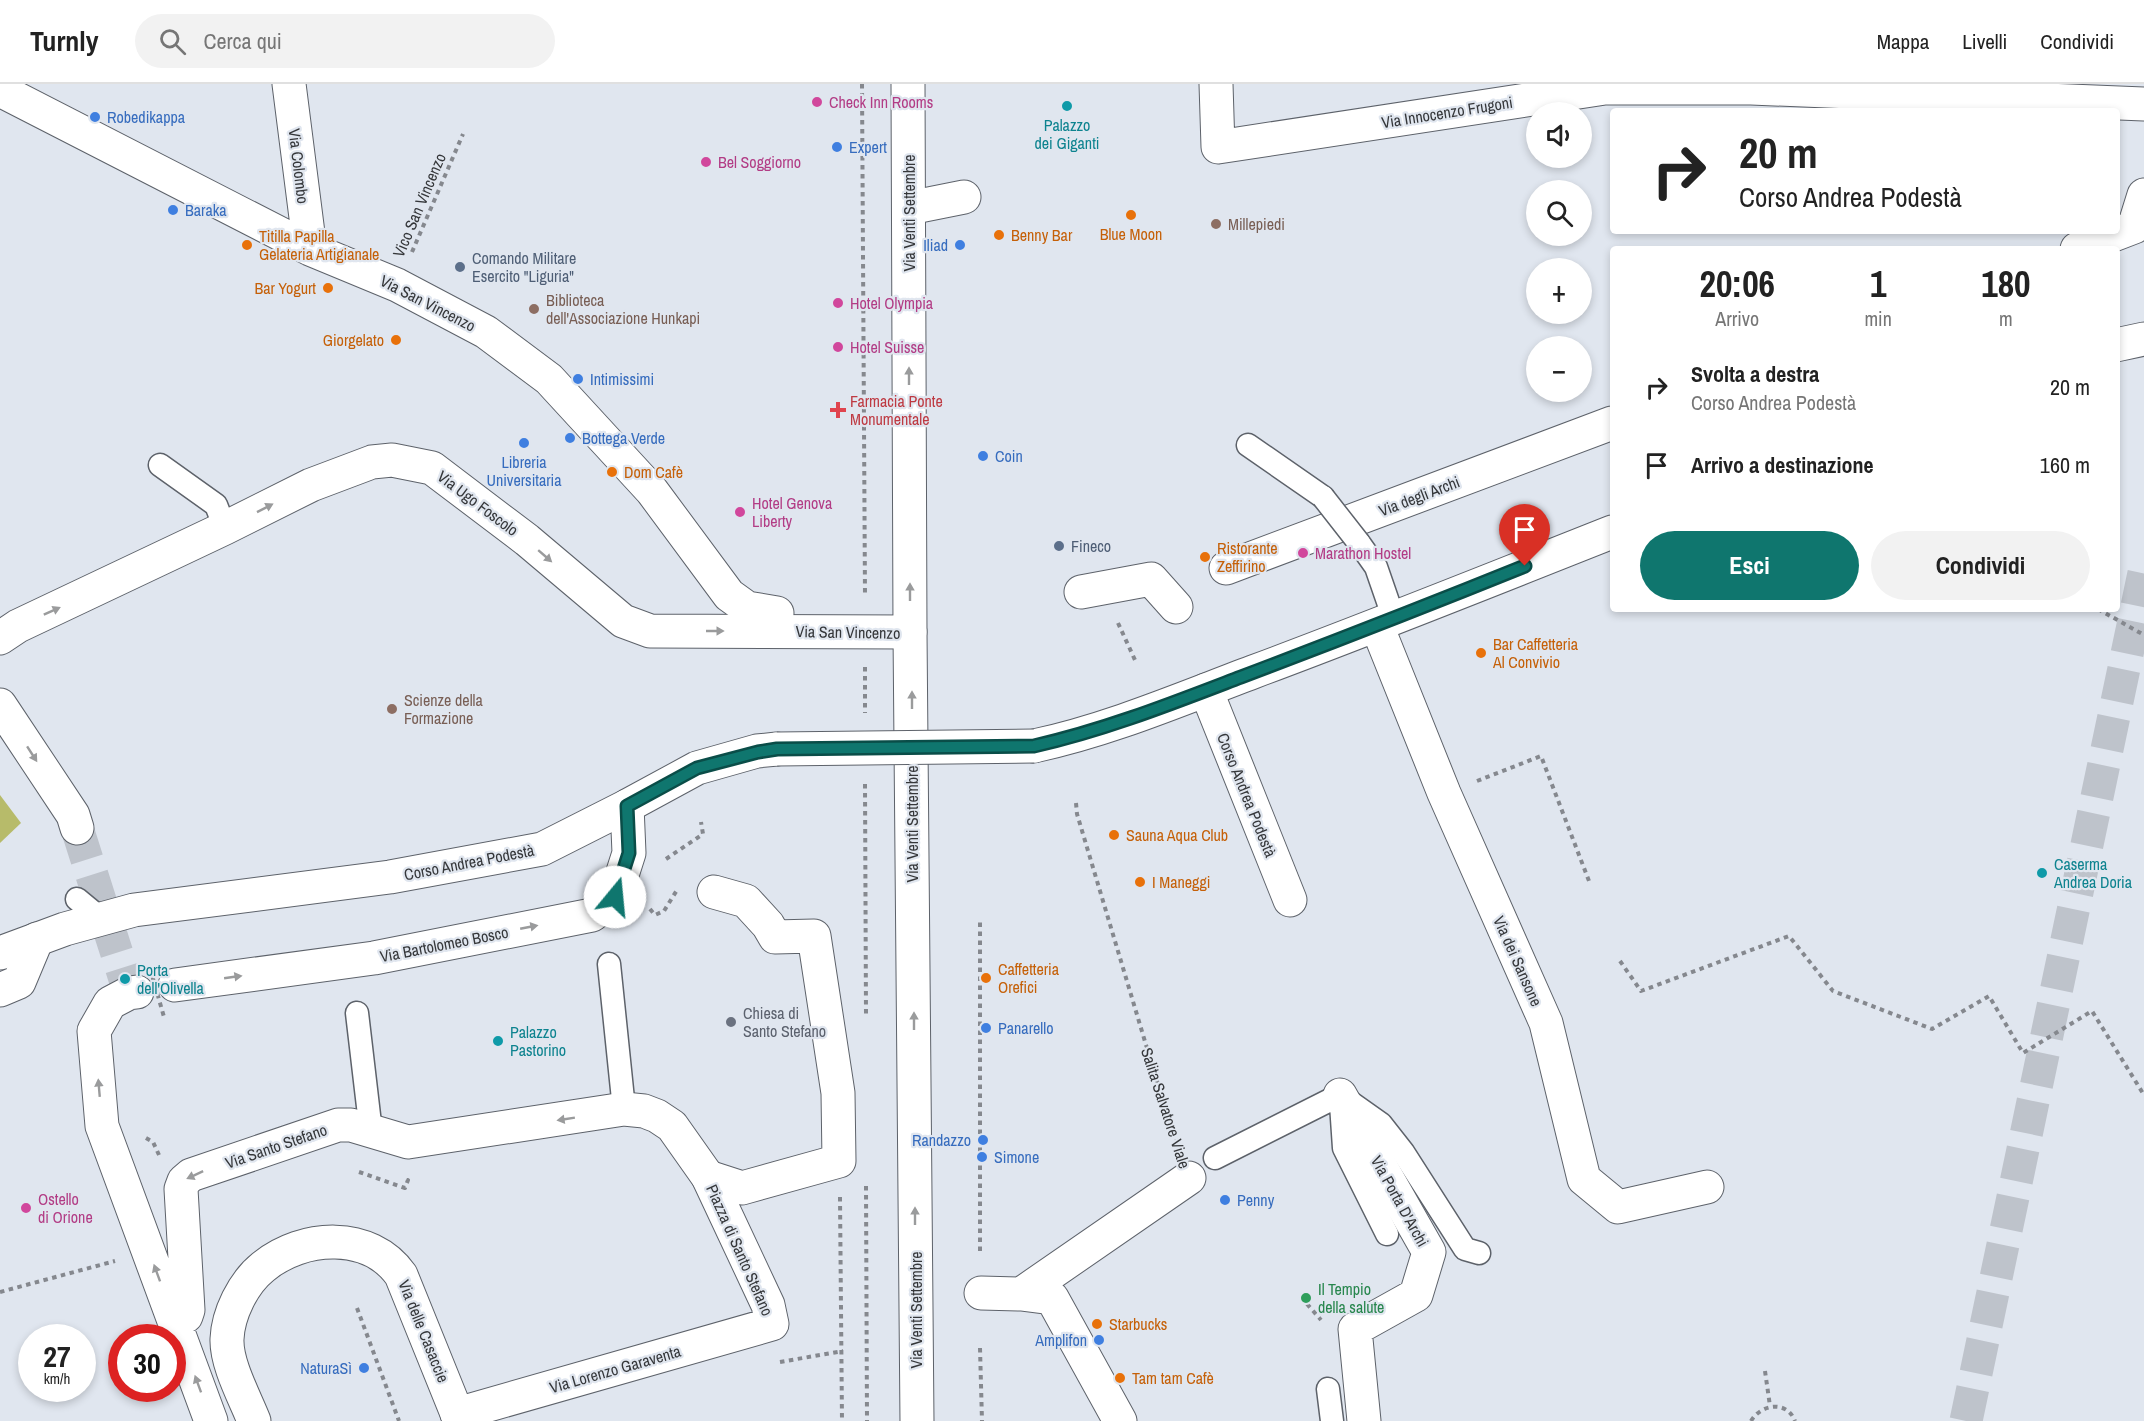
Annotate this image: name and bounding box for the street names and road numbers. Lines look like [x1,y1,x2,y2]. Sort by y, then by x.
street label: Via Innocenzo Frugoni [1380,91,1514,133]
street label: Via Colombo [283,127,315,205]
street label: Vico San Vincenzo [387,150,451,260]
street label: Via Venti Settembre [898,154,920,272]
street label: Via San Vincenzo [376,269,480,337]
street label: Via Ugo Foscolo [433,465,523,541]
street label: Via degli Archi [1375,470,1463,522]
street label: Via San Vincenzo [796,620,900,644]
street label: Corso Andrea Podestà [1212,730,1282,861]
street label: Via Venti Settembre [901,765,923,883]
street label: Corso Andrea Podestà [402,838,537,885]
street label: Via dei Sansone [1488,912,1548,1010]
street label: Via Bartolomeo Bosco [378,921,510,967]
street label: Salita Salvatore Viale [1136,1045,1196,1171]
street label: Via Santo Stefano [222,1118,330,1174]
street label: Via Porta D'Archi [1366,1152,1434,1250]
street label: Piazza di Santo Stefano [701,1181,779,1319]
street label: Via Venti Settembre [905,1251,927,1369]
street label: Via delle Casaccie [393,1276,455,1386]
street label: Via Lorenzo Garaventa [547,1340,684,1398]

